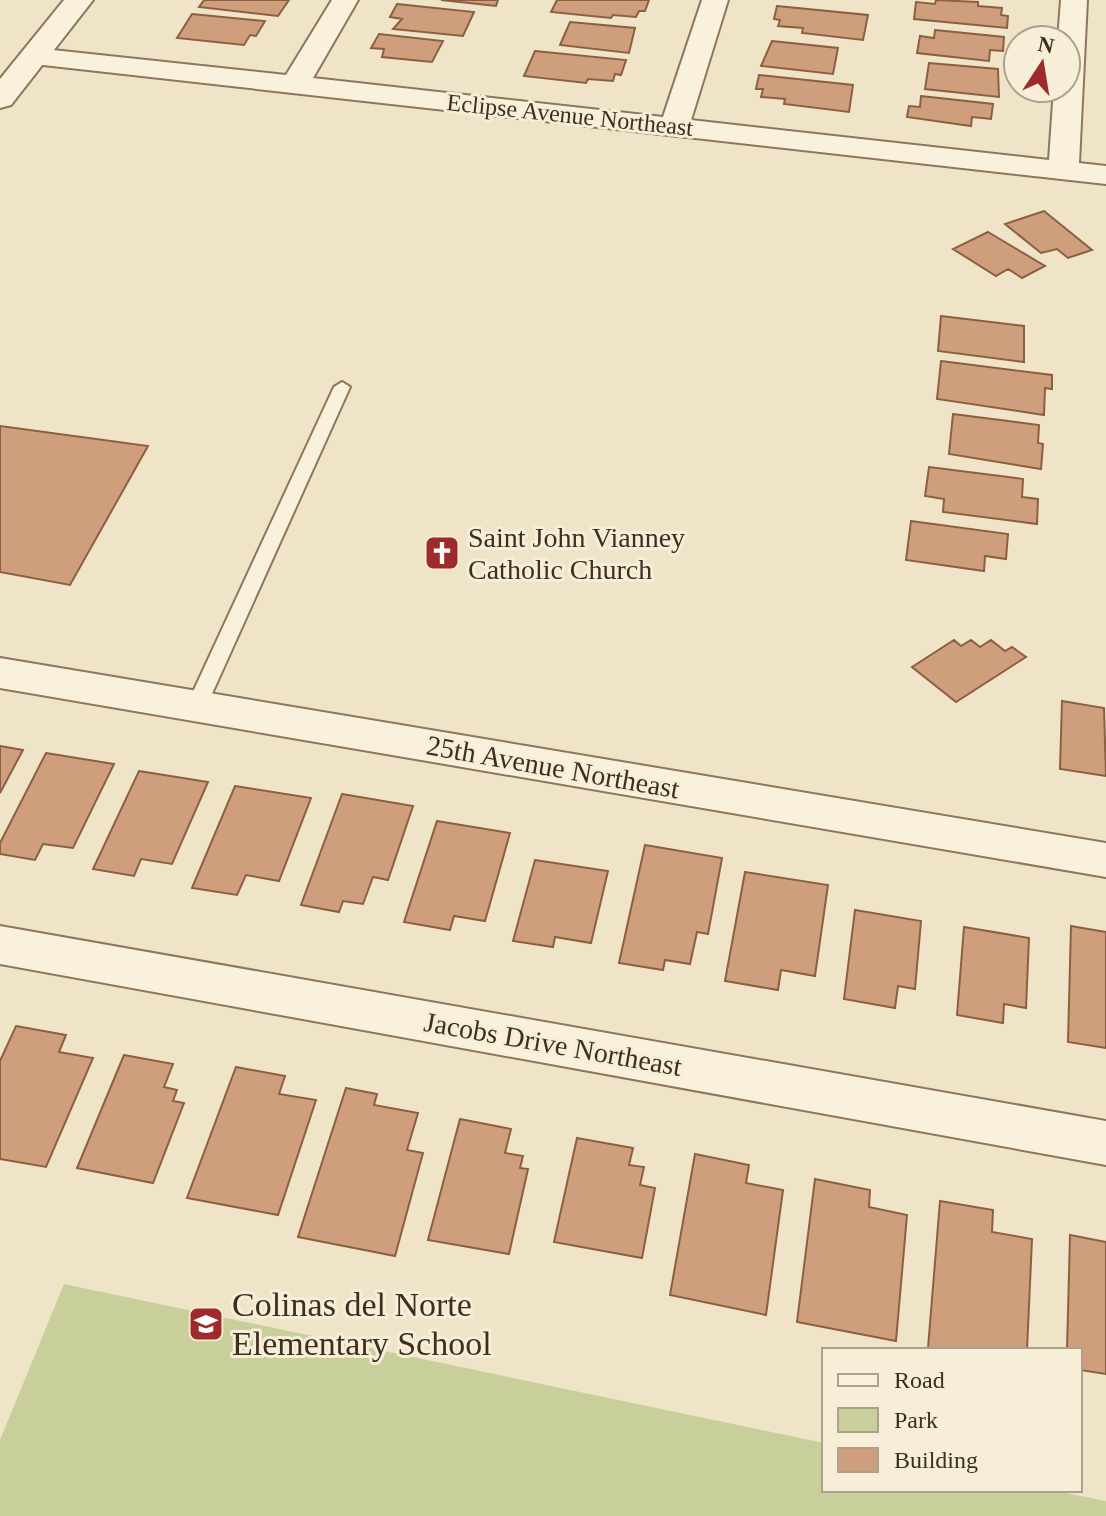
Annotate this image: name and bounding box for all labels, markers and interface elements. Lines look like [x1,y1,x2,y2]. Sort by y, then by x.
north arrow [1002,24,1082,104]
text: N [1036,31,1057,59]
street label: Eclipse Avenue Northeast [446,89,695,141]
place label: Saint John Vianney Catholic Church [468,522,685,585]
church icon: Saint John Vianney Catholic Church [423,534,461,572]
street label: 25th Avenue Northeast [424,730,682,805]
street label: Jacobs Drive Northeast [422,1006,685,1082]
place label: Colinas del Norte Elementary School [232,1286,492,1362]
school or university icon: Colinas del Norte Elementary School [187,1305,225,1343]
legend [822,1348,1082,1492]
text: Road [894,1367,945,1393]
text: Park [894,1407,938,1433]
text: Building [894,1447,978,1473]

